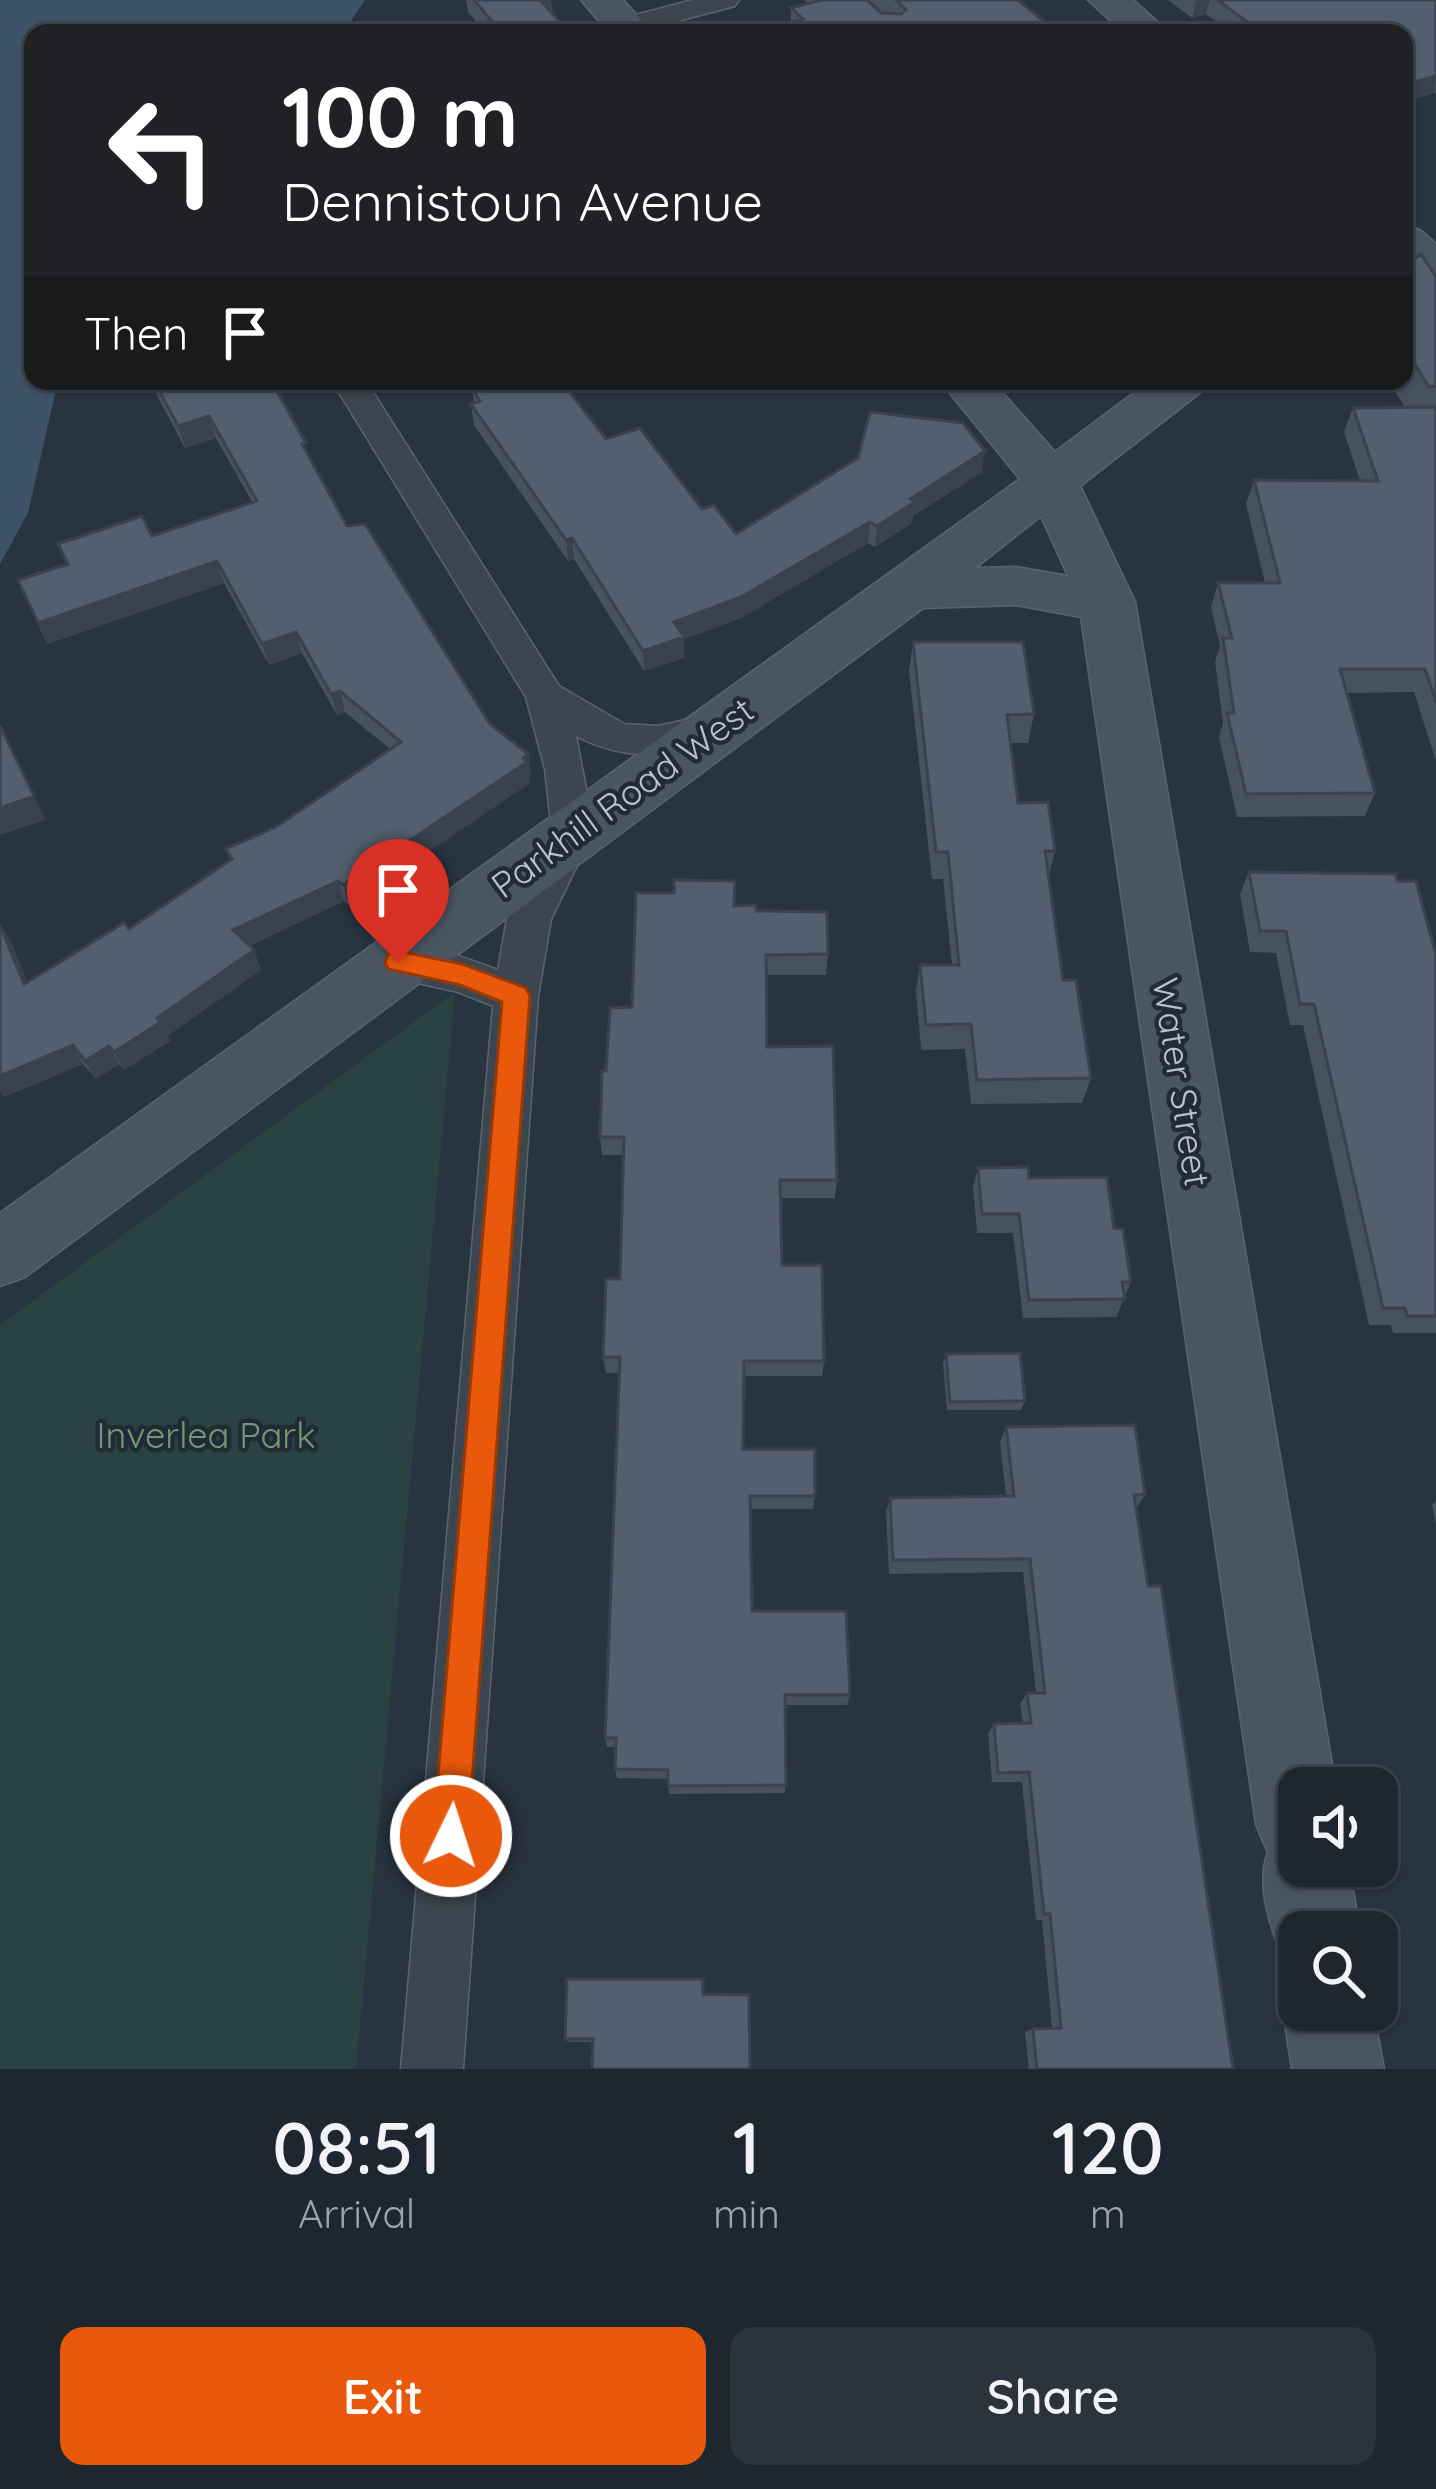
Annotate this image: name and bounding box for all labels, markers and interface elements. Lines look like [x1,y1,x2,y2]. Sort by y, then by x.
text: 100 m [282,63,519,168]
icon: left [84,72,240,228]
text: Dennistoun Avenue [282,167,763,235]
icon: arrive [212,300,278,366]
text: Then [84,305,188,361]
street label: Parkhill Road West [482,687,762,907]
pin [347,839,449,962]
icon: arrive [365,857,431,923]
street label: Water Street [1143,974,1221,1190]
park label: Inverlea Park [97,1412,315,1457]
map controls [1278,1767,1398,2031]
button: sound [1278,1767,1398,1887]
position arrow [388,1773,514,1899]
button: search [1278,1911,1398,2031]
text: 08:51 [272,2102,441,2192]
text: 1 [733,2102,760,2192]
text: 120 [1052,2102,1164,2192]
text: Arrival [298,2189,415,2238]
text: min [713,2189,780,2238]
text: m [1090,2189,1126,2238]
button: Exit [60,2327,706,2465]
button: Share [730,2327,1376,2465]

